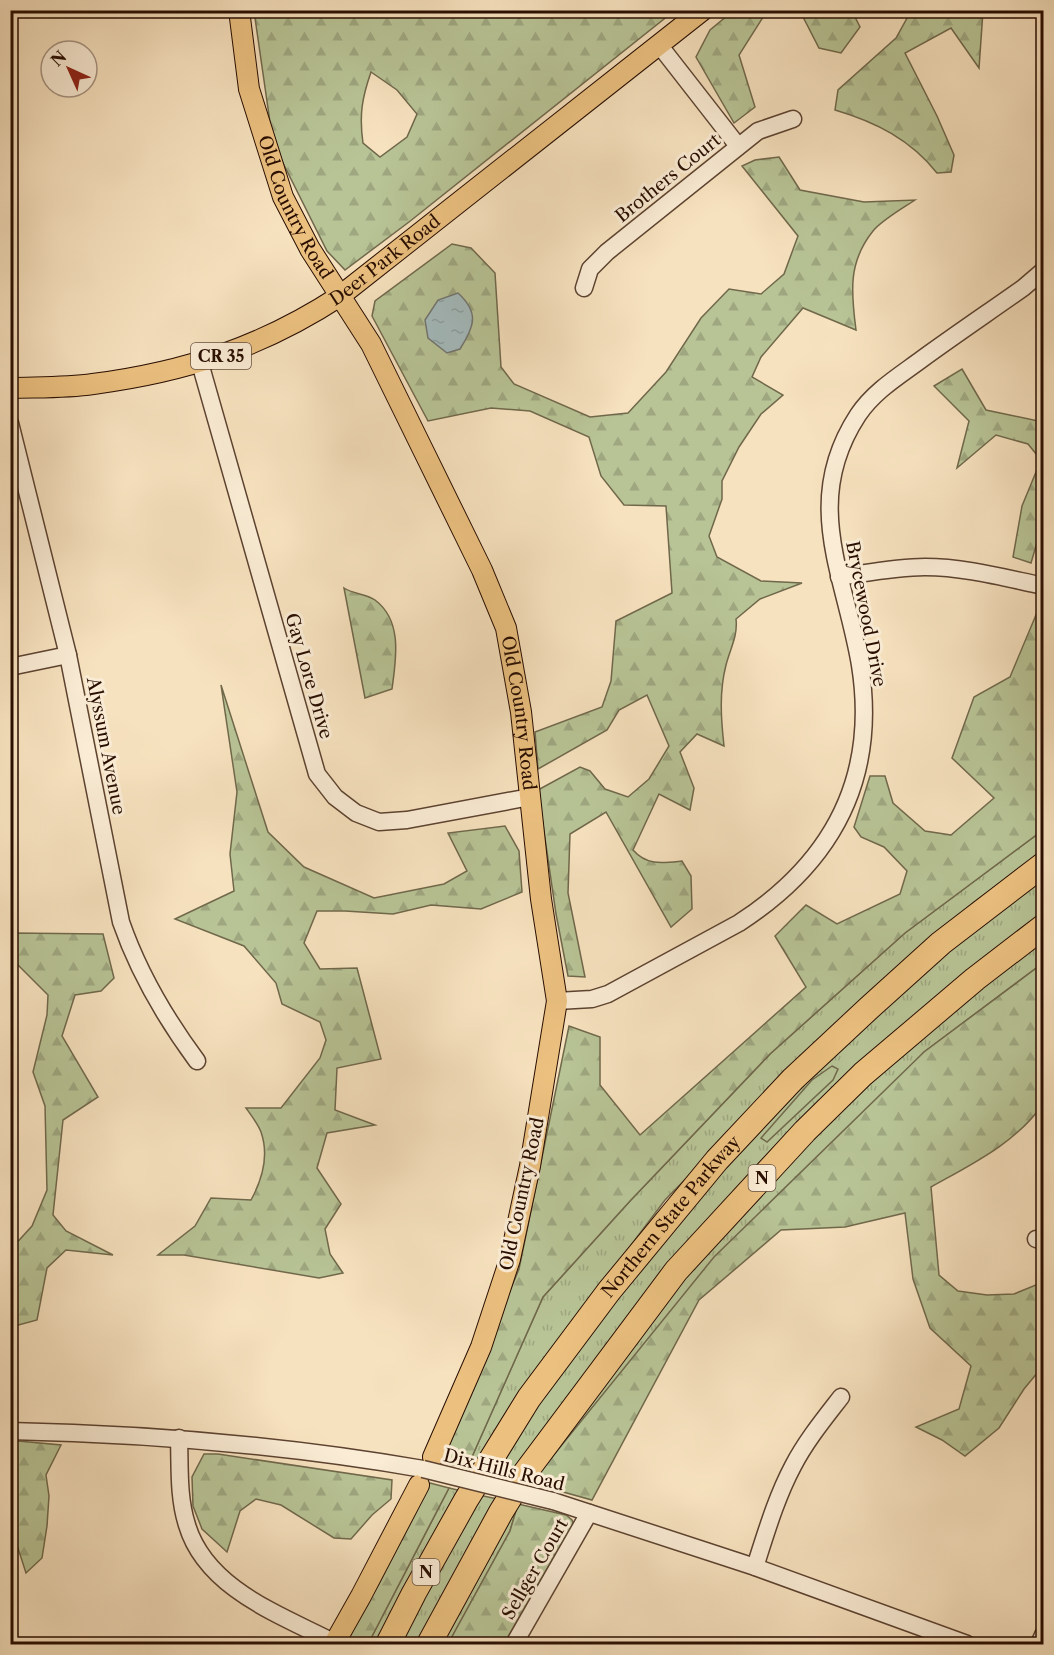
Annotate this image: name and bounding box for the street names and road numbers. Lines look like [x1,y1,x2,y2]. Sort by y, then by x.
street label: Brothers Court [611,129,725,227]
street label: Old Country Road [253,133,337,283]
street label: Deer Park Road [325,210,445,311]
road number: CR 35 [191,343,251,369]
street label: Brycewood Drive [841,539,891,689]
street label: Gay Lore Drive [281,611,337,741]
street label: Old Country Road [497,634,540,792]
street label: Alyssum Avenue [82,674,130,817]
street label: Old Country Road [495,1115,549,1273]
street label: Northern State Parkway [597,1130,746,1302]
road number: N [748,1165,776,1191]
street label: Dix Hills Road [441,1444,567,1496]
street label: Sellger Court [497,1514,573,1623]
road number: N [412,1559,440,1585]

